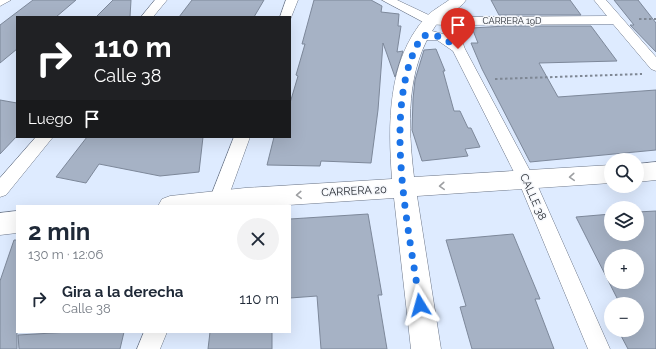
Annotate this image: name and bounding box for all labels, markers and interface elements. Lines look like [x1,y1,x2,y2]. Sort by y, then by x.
pin [441,8,475,49]
icon: arrive [447,14,469,36]
street label: CARRERA 19D [483,16,542,26]
text: 110 m [94,31,172,64]
icon: right [28,32,80,84]
text: Calle 38 [94,65,161,86]
icon: arrive [81,108,103,130]
text: Luego [28,110,73,128]
map controls [604,153,644,337]
button: search [604,153,644,193]
street label: CALLE 38 [517,172,549,222]
one-way arrow [569,173,575,182]
one-way arrow [439,181,445,190]
street label: CARRERA 20 [321,183,387,199]
one-way arrow [296,190,302,199]
button: layers [604,201,644,241]
text: 2 min [28,217,90,246]
button: close [237,218,279,260]
text: 130 m · 12:06 [28,247,103,262]
button: + [604,249,644,289]
text: Gira a la derecha [62,283,183,301]
position arrow [399,284,441,326]
icon: right [28,288,50,310]
text: 110 m [239,290,279,308]
button: − [604,297,644,337]
text: Calle 38 [62,301,111,316]

